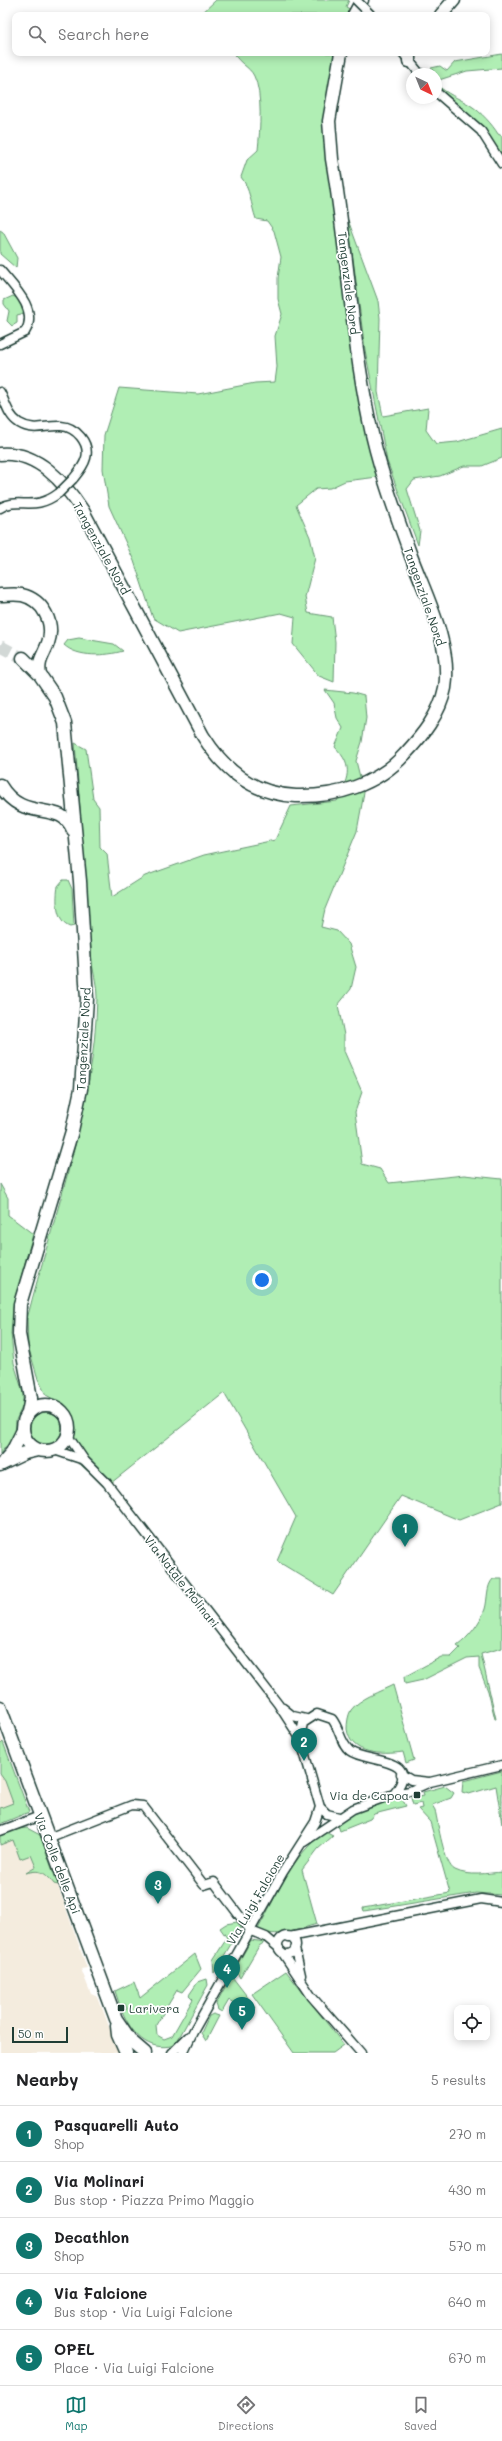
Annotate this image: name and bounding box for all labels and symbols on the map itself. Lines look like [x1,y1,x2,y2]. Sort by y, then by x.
north arrow [406,68,442,104]
street label: Tangenziale Nord [335,231,363,336]
street label: Tangenziale Nord [70,499,134,597]
street label: Tangenziale Nord [401,544,450,648]
street label: Tangenziale Nord [72,986,94,1091]
your location [252,1270,272,1290]
pin: 1 [392,1514,418,1547]
street label: Via Natale Molinari [141,1531,223,1631]
pin: 2 [291,1728,317,1761]
place label: Via de Capoa [329,1787,409,1803]
marker: Via de Capoa [412,1790,422,1800]
street label: Via Colle delle Api [31,1810,85,1916]
street label: Via Luigi Falcione [222,1850,288,1948]
pin: 3 [145,1871,171,1904]
pin: 4 [214,1955,240,1988]
pin: 5 [229,1997,255,2030]
place label: Larivera [129,2000,180,2016]
marker: Larivera [116,2003,126,2013]
scale bar [12,2025,68,2044]

